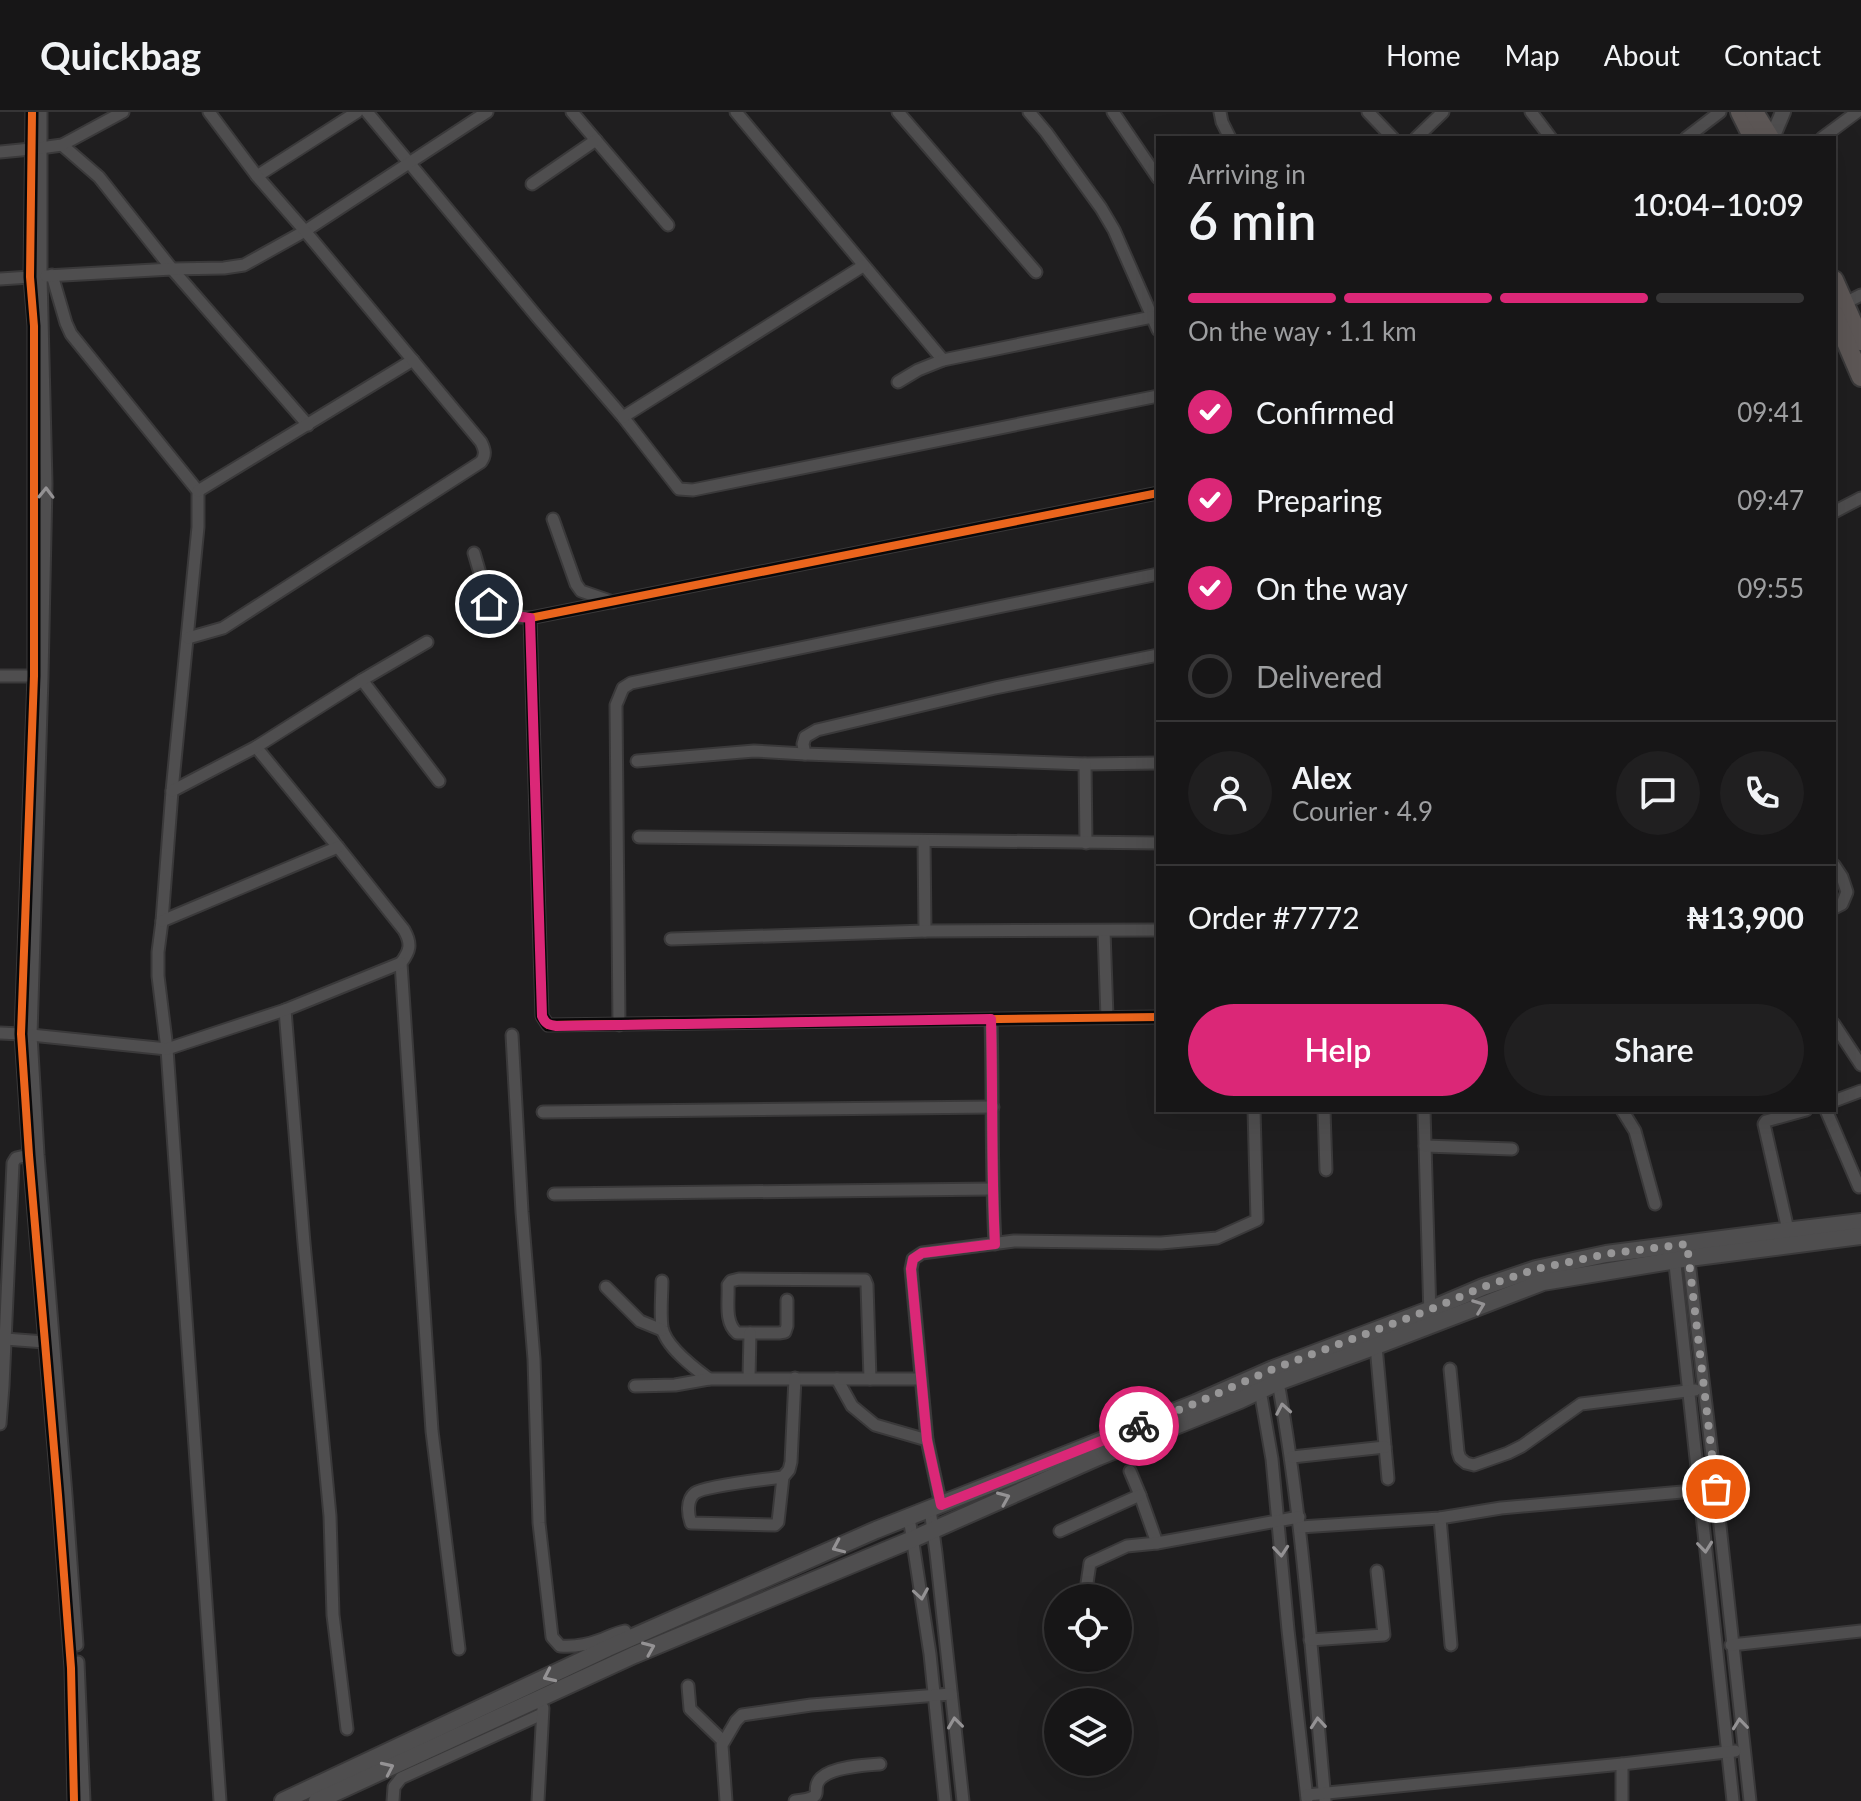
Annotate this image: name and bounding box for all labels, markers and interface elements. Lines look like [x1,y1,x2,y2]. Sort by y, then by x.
text: Quickbag [40,32,201,78]
text: Home [1386,38,1461,72]
text: Map [1505,38,1560,72]
text: About [1604,38,1680,72]
text: Contact [1724,38,1821,72]
text: Arriving in [1188,158,1306,190]
text: 10:04–10:09 [1632,186,1804,222]
text: 6 min [1188,189,1316,251]
text: On the way · 1.1 km [1188,315,1417,347]
icon: check [1188,390,1232,434]
text: Confirmed [1256,394,1395,430]
text: 09:41 [1737,396,1804,428]
icon: check [1188,478,1232,522]
text: Preparing [1256,482,1382,518]
text: 09:47 [1737,484,1804,516]
one-way arrow [37,486,55,499]
icon: check [1188,566,1232,610]
pin [455,570,523,638]
text: On the way [1256,570,1408,606]
text: 09:55 [1737,572,1804,604]
icon: home [467,582,511,626]
text: Delivered [1256,658,1383,694]
button: person [1188,751,1272,835]
button: chat [1616,751,1700,835]
button: phone [1720,751,1804,835]
text: Alex [1292,759,1352,795]
text: Courier · 4.9 [1292,795,1433,827]
text: Order #7772 [1188,899,1360,935]
text: ₦13,900 [1686,899,1804,935]
button: Help [1188,1004,1488,1096]
button: Share [1504,1004,1804,1096]
one-way arrow [1471,1300,1485,1316]
courier [1099,1386,1179,1466]
one-way arrow [1276,1403,1293,1416]
icon: bike [1117,1404,1161,1448]
pin [1682,1455,1750,1523]
icon: bag [1694,1467,1738,1511]
one-way arrow [996,1491,1010,1507]
one-way arrow [831,1538,846,1554]
one-way arrow [1697,1541,1714,1554]
one-way arrow [1272,1545,1289,1558]
map controls [1044,1584,1132,1776]
button: locate [1044,1584,1132,1672]
one-way arrow [912,1587,929,1601]
one-way arrow [641,1642,656,1658]
one-way arrow [543,1666,557,1682]
button: layers [1044,1688,1132,1776]
one-way arrow [1310,1716,1327,1729]
one-way arrow [946,1717,963,1730]
one-way arrow [1732,1717,1749,1730]
one-way arrow [379,1762,394,1778]

